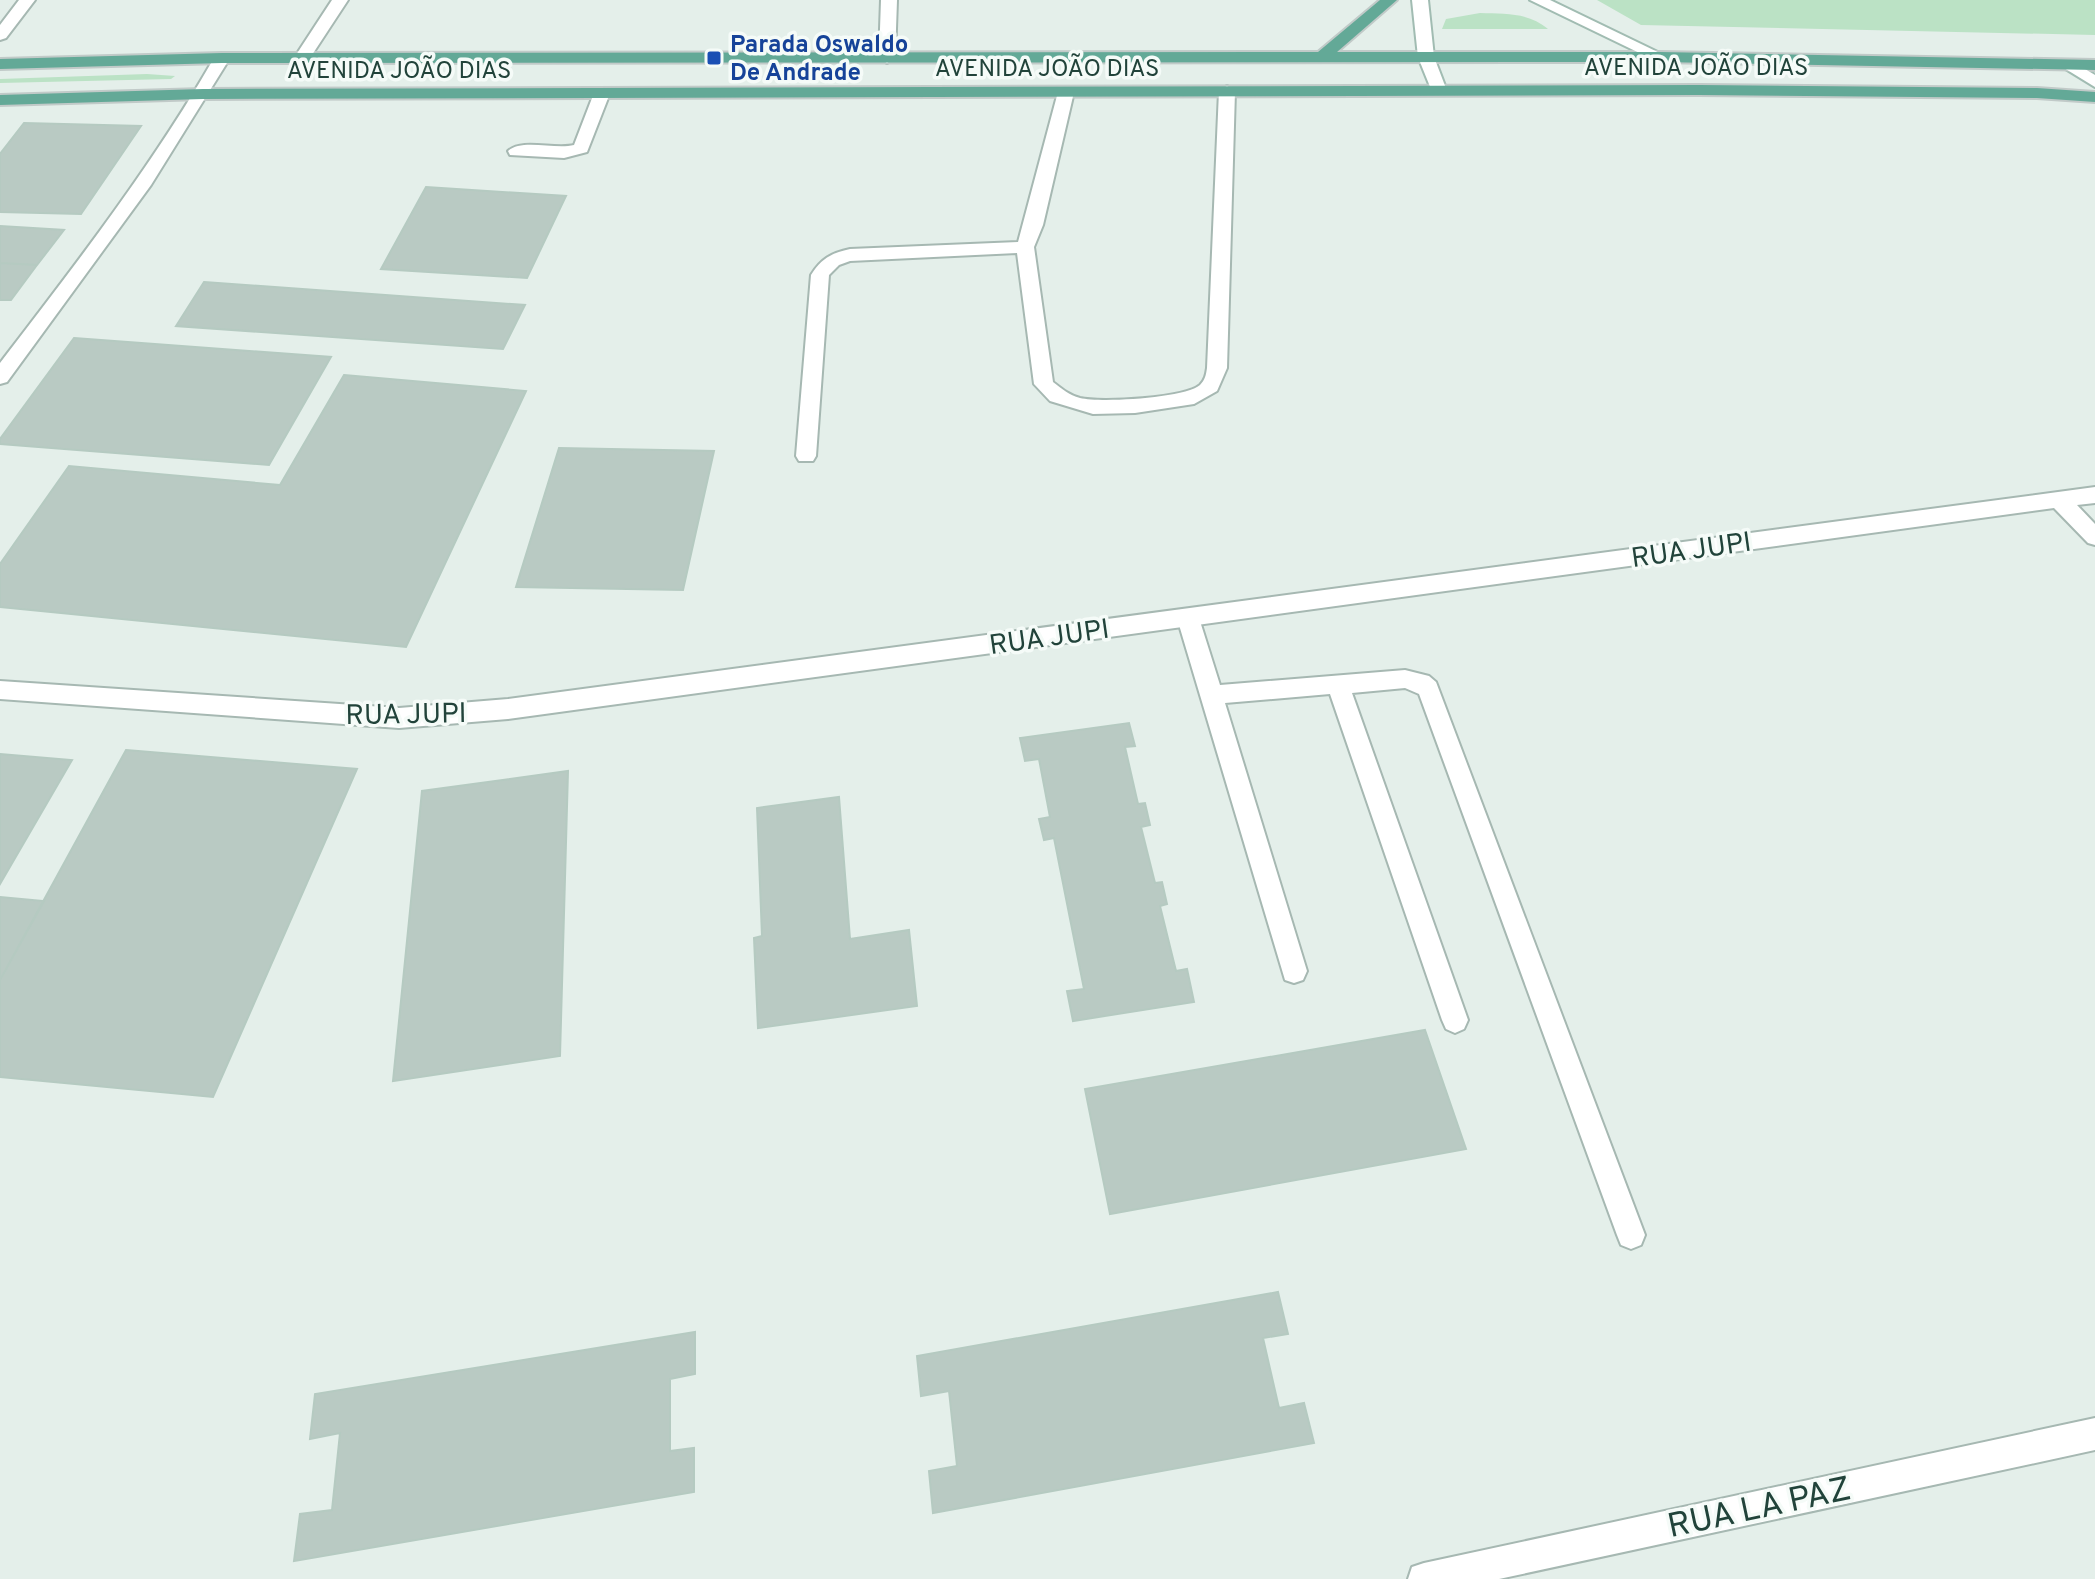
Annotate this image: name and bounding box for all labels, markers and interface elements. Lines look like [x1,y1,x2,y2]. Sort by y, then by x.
place label: Parada Oswaldo De Andrade [730,31,908,89]
marker: Parada Oswaldo De Andrade [705,49,723,67]
street label: AVENIDA JOÃO DIAS [1584,52,1808,84]
street label: AVENIDA JOÃO DIAS [935,53,1159,85]
street label: AVENIDA JOÃO DIAS [287,55,511,87]
street label: RUA JUPI [1629,526,1754,578]
street label: RUA JUPI [987,613,1112,665]
street label: RUA JUPI [345,697,467,735]
street label: RUA LA PAZ [1664,1469,1855,1550]

